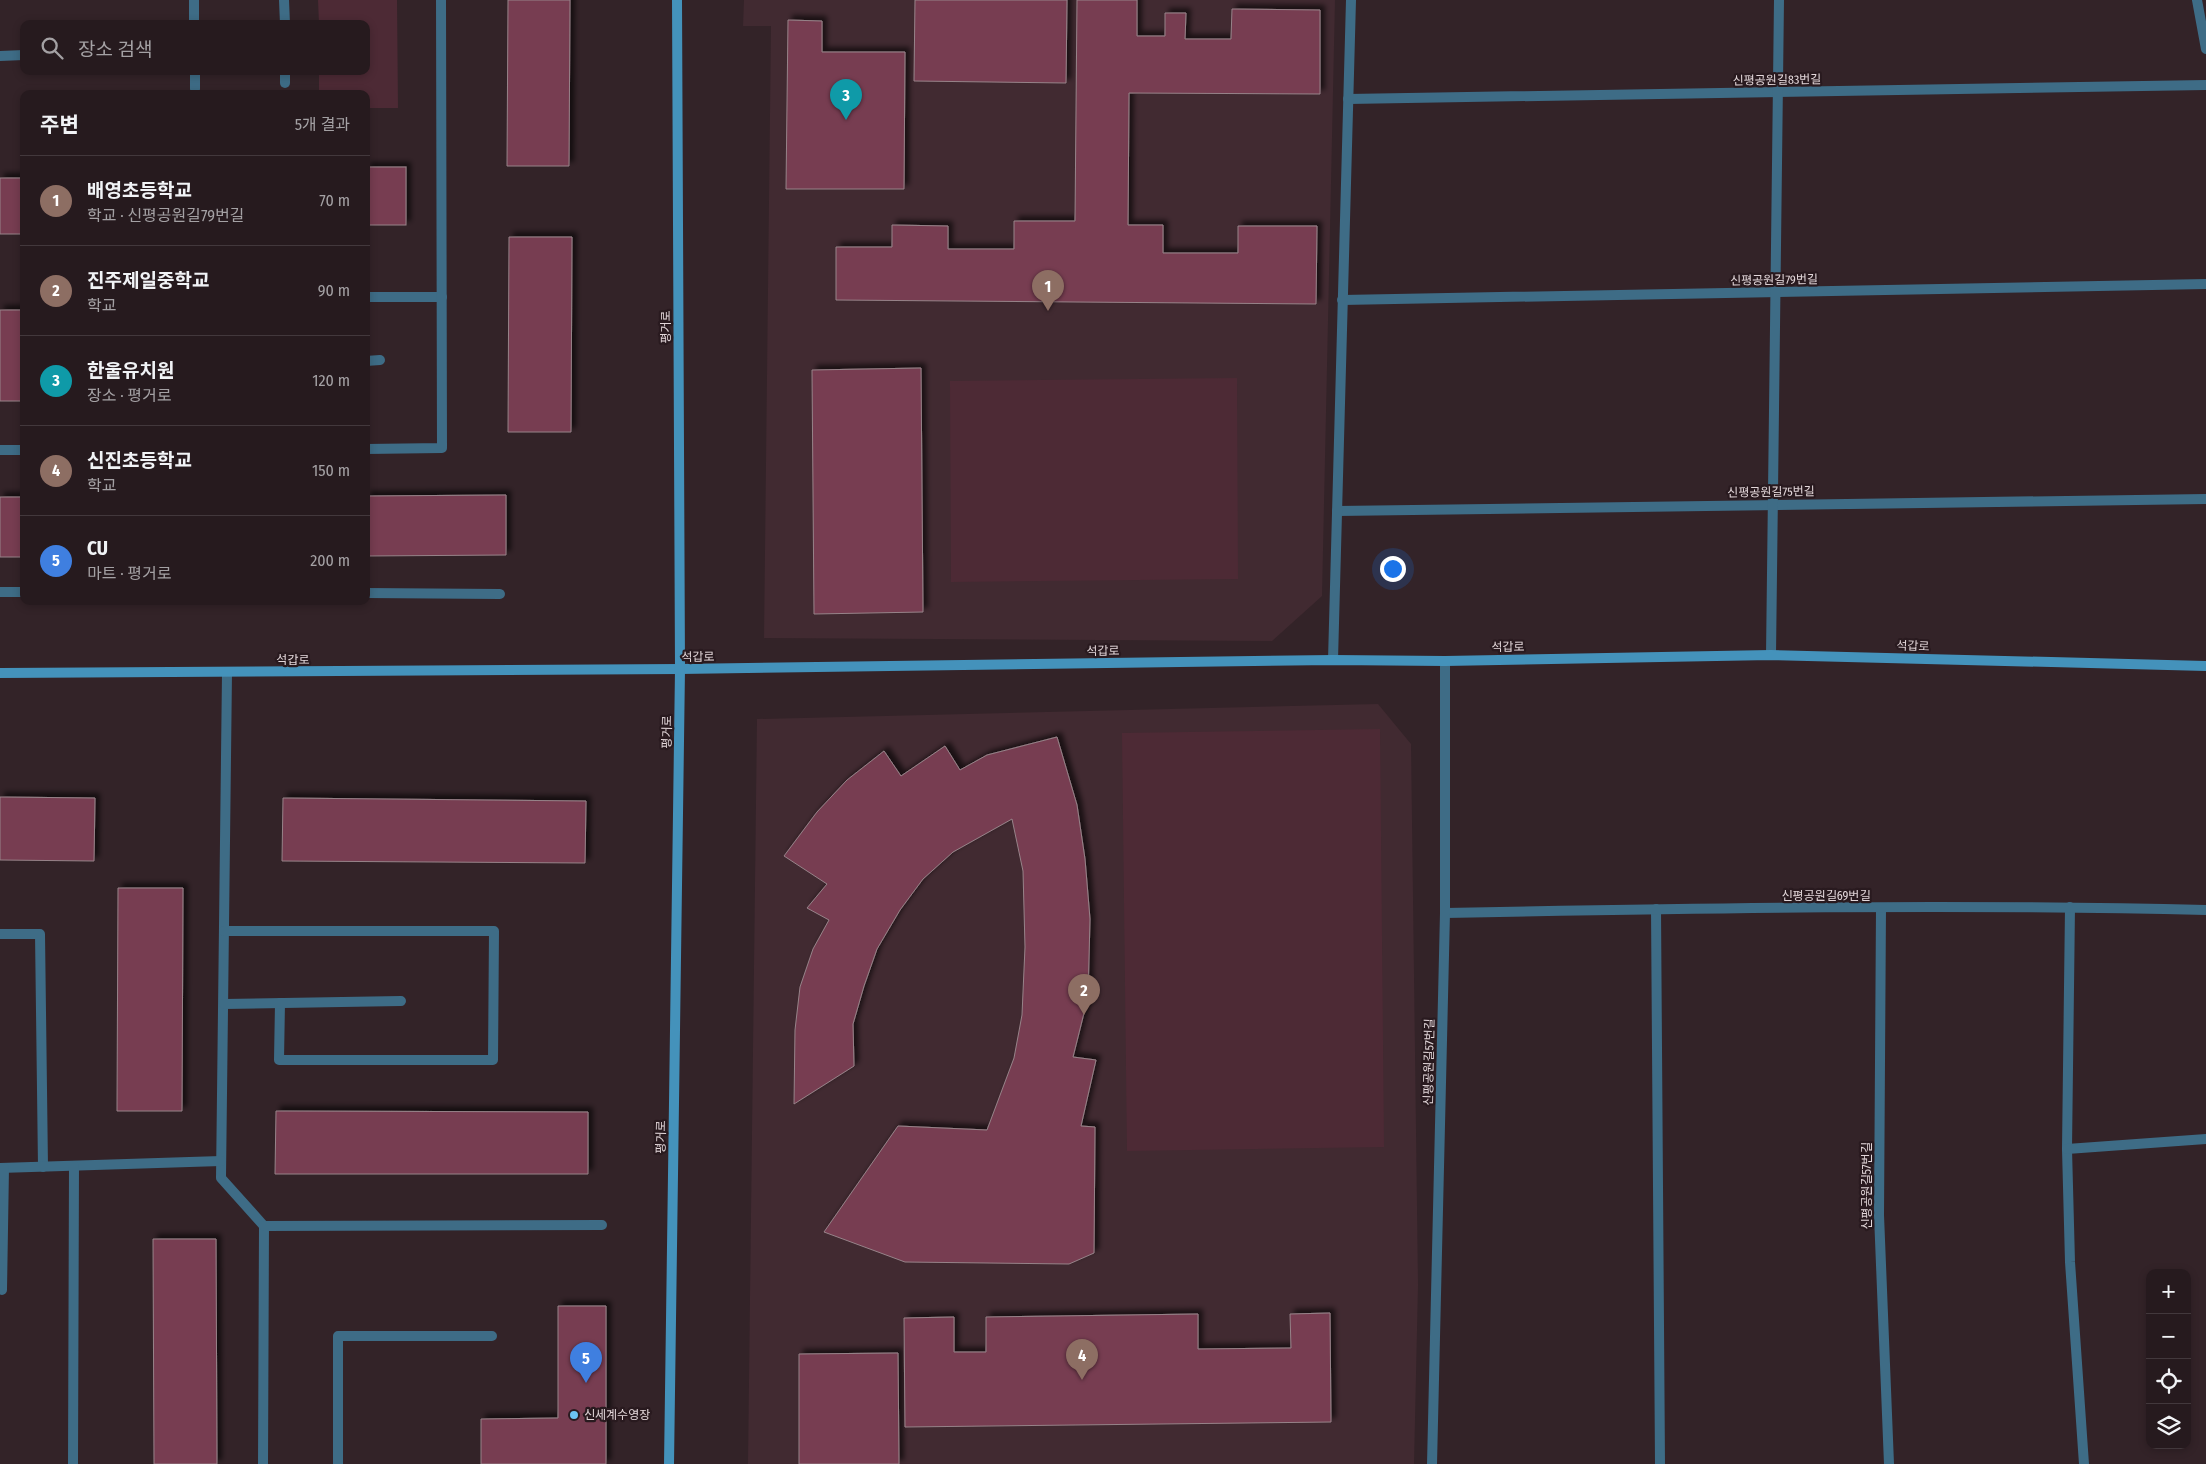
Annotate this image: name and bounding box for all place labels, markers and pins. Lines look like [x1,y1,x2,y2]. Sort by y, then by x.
pin: 3 [830,79,862,120]
pin: 1 [1032,270,1064,311]
pin: 2 [1068,974,1100,1015]
pin: 4 [1066,1339,1098,1380]
pin: 5 [570,1342,602,1383]
place label: 신세계수영장 [584,1408,650,1422]
marker: 신세계수영장 [568,1409,580,1421]

